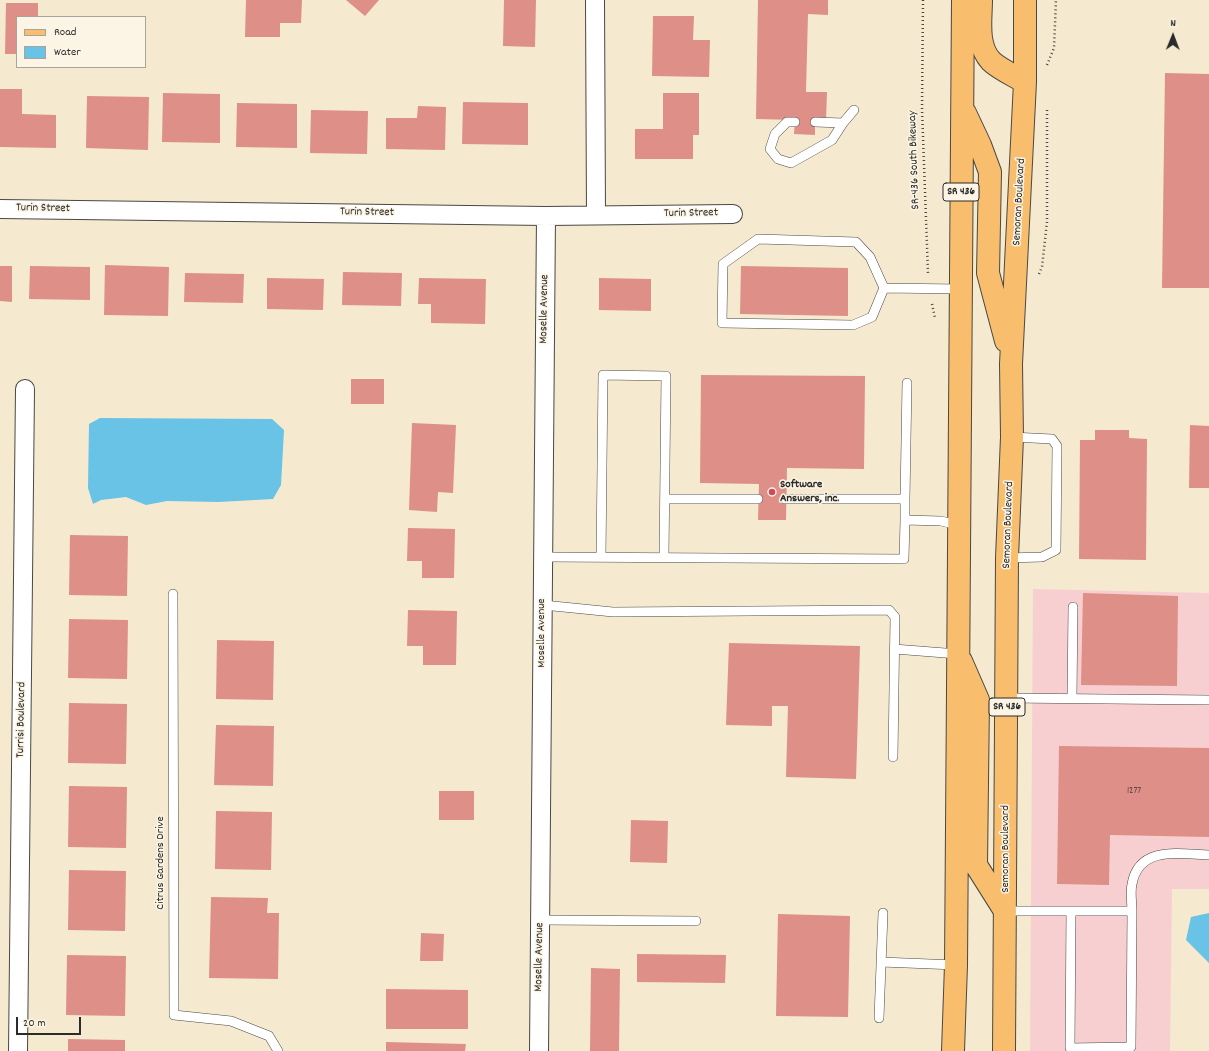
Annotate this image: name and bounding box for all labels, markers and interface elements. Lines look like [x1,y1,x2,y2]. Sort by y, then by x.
legend [16,16,146,68]
north arrow [1153,16,1193,56]
text: N [1170,16,1176,32]
text: Road [54,24,76,41]
text: Water [54,44,81,61]
street label: SR-436 South Bikeway [906,110,924,210]
street label: Semoran Boulevard [1011,158,1029,246]
road number: SR 436 [943,183,979,201]
street label: Turin Street [16,201,70,217]
street label: Turin Street [340,205,394,221]
street label: Turin Street [664,206,718,222]
street label: Moselle Avenue [537,274,553,344]
place label: Software Answers, inc. [780,478,839,506]
street label: Semoran Boulevard [1000,481,1018,569]
marker: Software Answers, inc. [767,487,777,497]
street label: Moselle Avenue [535,598,549,668]
street label: Turrisi Boulevard [14,682,30,758]
road number: SR 436 [989,698,1025,716]
house number: 1277 [1127,786,1141,798]
street label: Semoran Boulevard [999,805,1013,893]
street label: Citrus Gardens Drive [154,816,168,910]
street label: Moselle Avenue [532,922,548,992]
scale bar [18,1009,83,1035]
text: 20 m [23,1015,46,1032]

